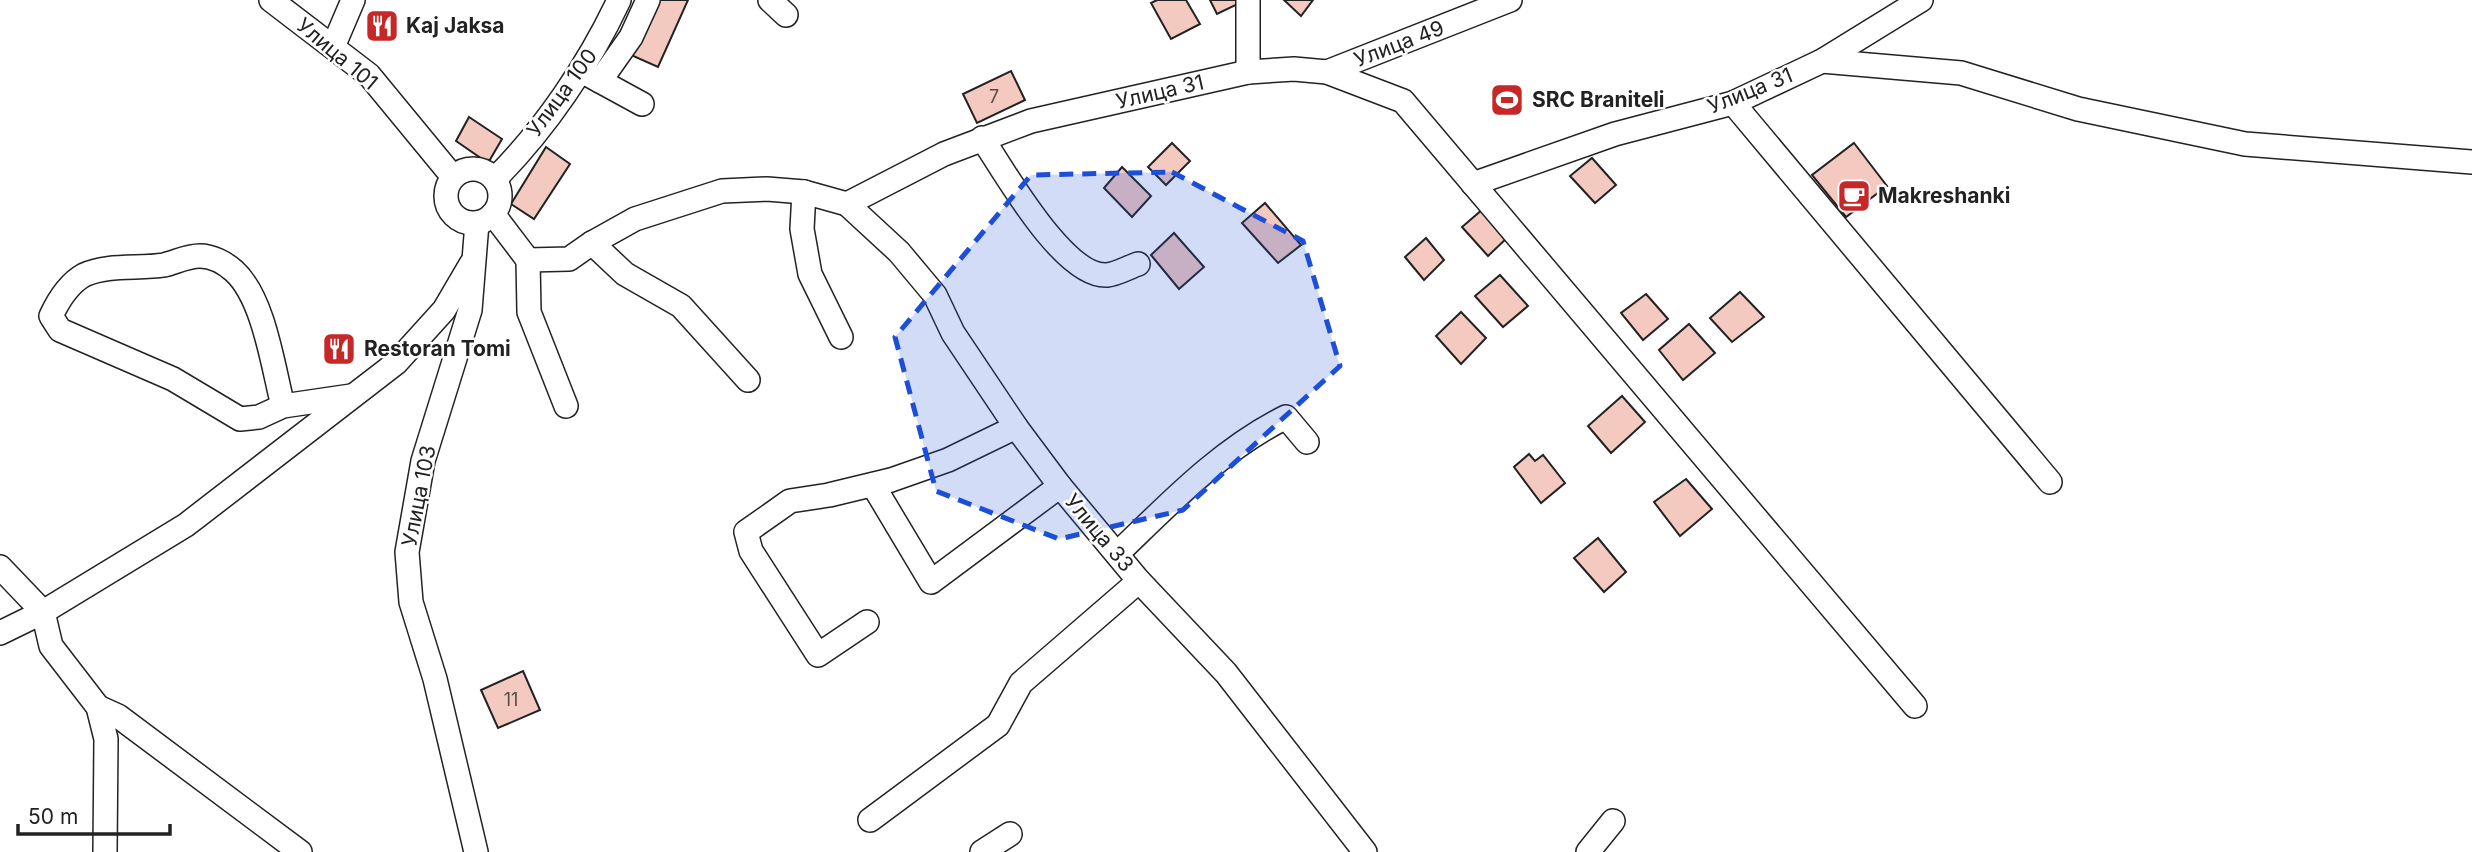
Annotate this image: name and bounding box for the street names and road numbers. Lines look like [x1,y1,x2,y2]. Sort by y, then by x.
street label: Улица 101 [292,12,383,95]
street label: Улица 49 [1350,15,1447,72]
street label: Улица 100 [521,44,602,142]
street label: Улица 31 [1704,62,1796,119]
street label: Улица 31 [1113,69,1206,114]
street label: Улица 103 [396,443,441,549]
street label: Улица 33 [1060,489,1139,577]

